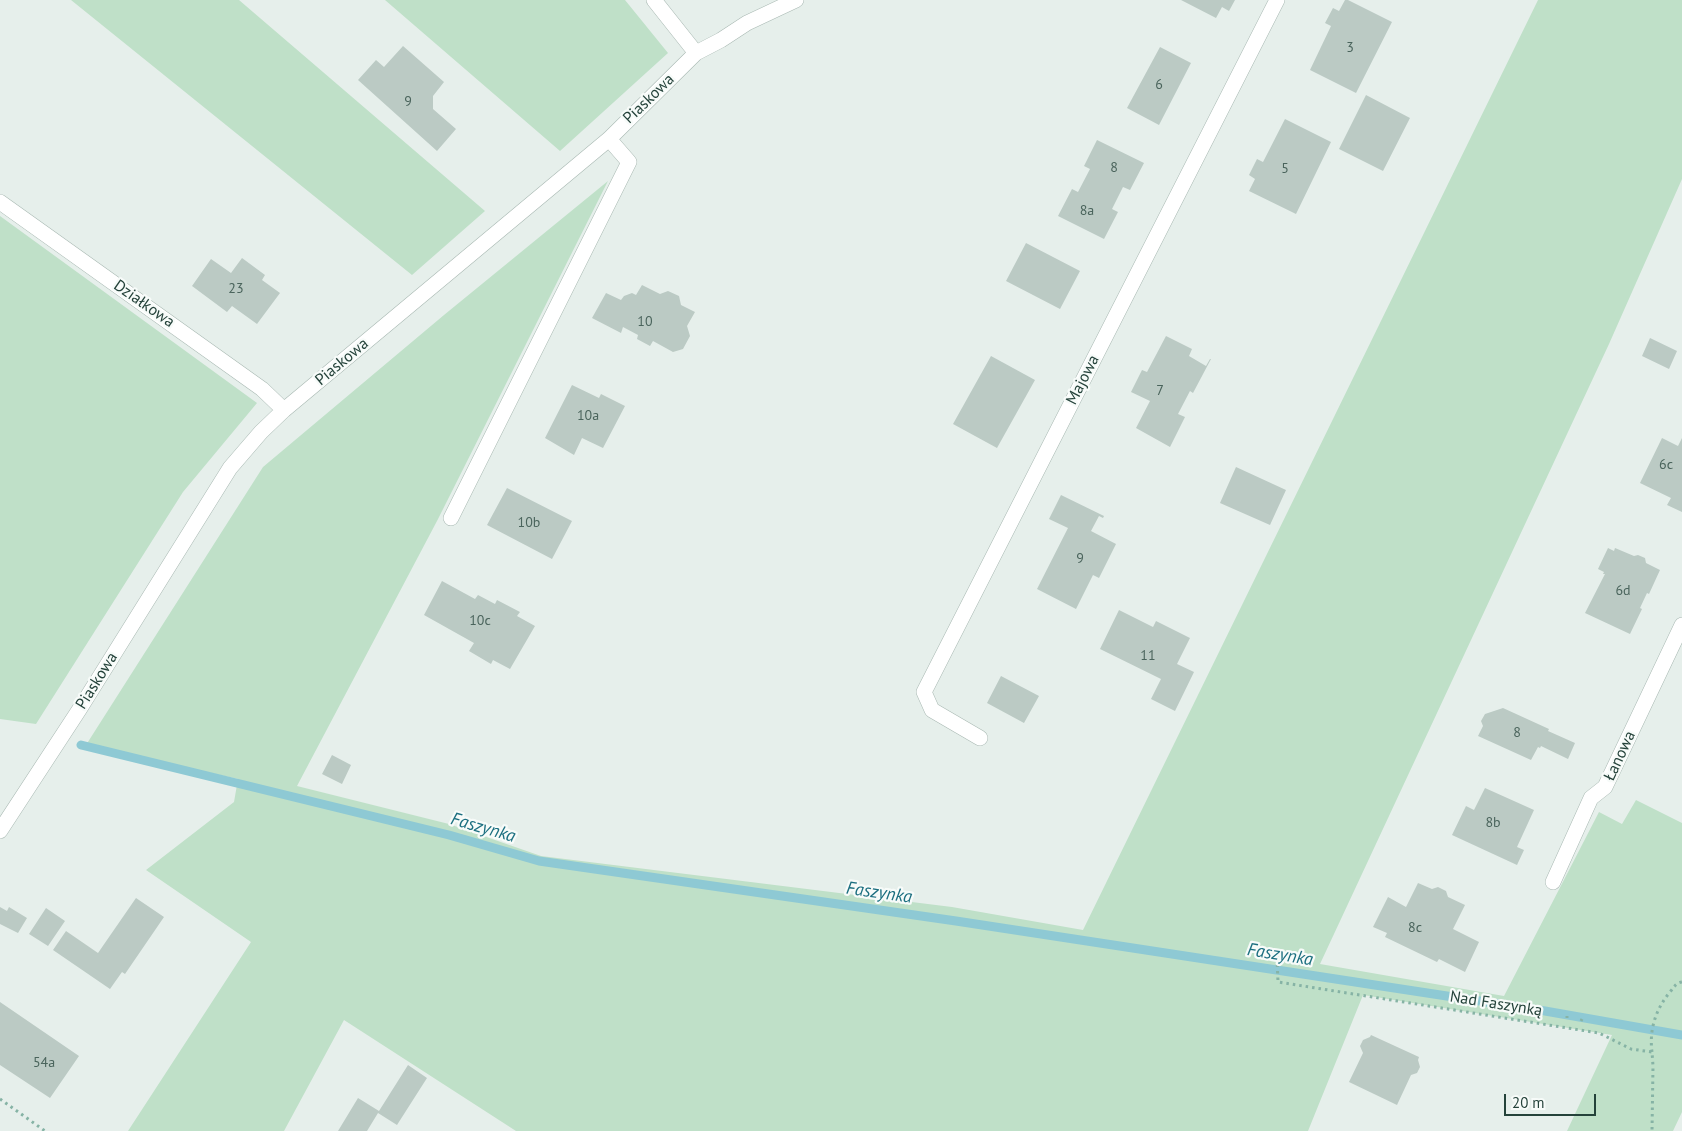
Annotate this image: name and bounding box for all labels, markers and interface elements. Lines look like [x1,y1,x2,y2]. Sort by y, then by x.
house number: 3 [1346,40,1354,56]
street label: Piaskowa [620,70,678,128]
house number: 6 [1155,77,1163,93]
house number: 9 [404,94,412,110]
house number: 8 [1110,160,1118,176]
house number: 5 [1281,161,1289,177]
house number: 8a [1080,203,1094,219]
street label: Działkowa [110,276,178,332]
house number: 23 [228,281,244,297]
house number: 10 [637,314,653,330]
street label: Piaskowa [312,334,372,390]
street label: Majowa [1062,352,1104,408]
house number: 7 [1156,383,1164,399]
house number: 10a [577,408,599,424]
house number: 6c [1659,457,1673,473]
house number: 10b [518,515,540,531]
house number: 9 [1076,551,1084,567]
house number: 6d [1615,583,1631,599]
house number: 10c [469,613,491,629]
house number: 11 [1140,648,1156,664]
street label: Piaskowa [72,649,122,713]
house number: 8 [1513,725,1521,741]
street label: Łanowa [1600,728,1640,784]
water label: Faszynka [448,808,518,848]
house number: 8b [1485,815,1501,831]
water label: Faszynka [845,878,913,908]
house number: 8c [1408,920,1422,936]
water label: Faszynka [1246,939,1314,971]
street label: Nad Faszynką [1448,987,1544,1021]
house number: 54a [33,1055,55,1071]
scale bar [1507,1084,1600,1116]
text: 20 m [1512,1093,1545,1112]

